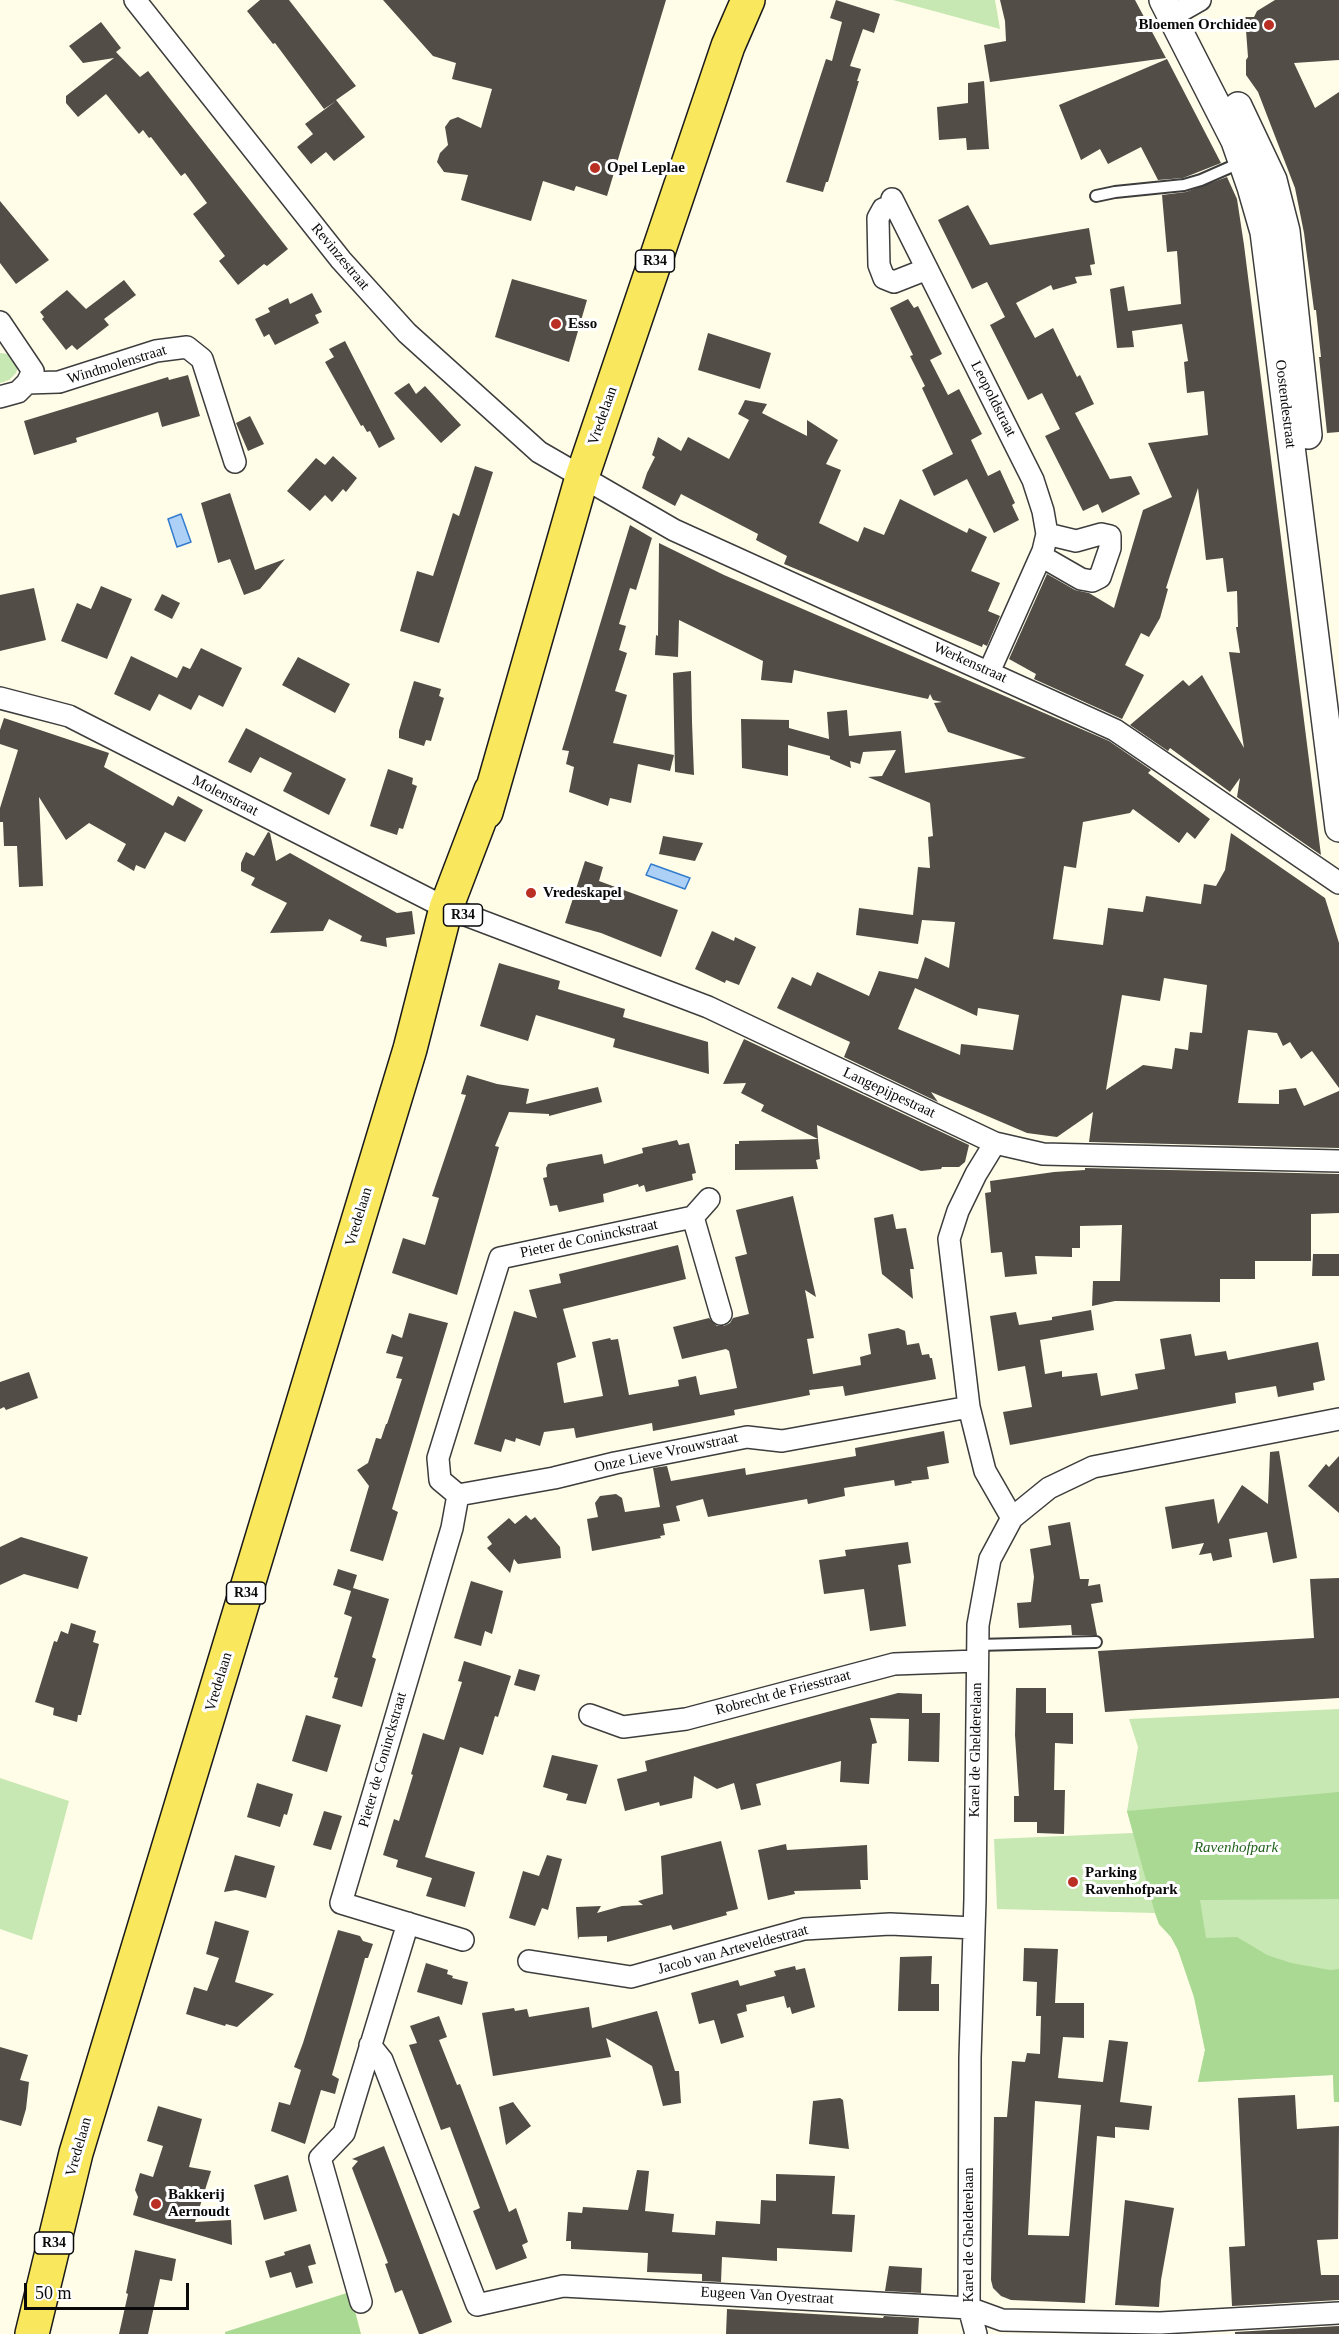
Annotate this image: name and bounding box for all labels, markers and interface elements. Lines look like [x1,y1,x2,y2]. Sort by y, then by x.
place label: Bloemen Orchidee [1139,16,1257,34]
marker: Bloemen Orchidee [1262,18,1276,32]
place label: Opel Leplae [607,159,685,177]
marker: Opel Leplae [588,161,602,175]
street label: Revinzestraat [307,220,373,294]
road number: R34 [636,250,674,272]
place label: Esso [568,315,597,333]
marker: Esso [549,317,563,331]
street label: Windmolenstraat [65,341,169,389]
street label: Leopoldstraat [966,358,1020,440]
street label: Oostendestraat [1271,359,1299,449]
street label: Vredelaan [585,384,621,448]
street label: Werkenstraat [930,639,1010,687]
street label: Molenstraat [189,772,261,820]
place label: Vredeskapel [543,884,622,902]
marker: Vredeskapel [524,886,538,900]
road number: R34 [444,904,482,926]
street label: Langepijpestraat [840,1064,938,1122]
street label: Vredelaan [342,1185,376,1249]
street label: Pieter de Coninckstraat [519,1216,659,1262]
street label: Onze Lieve Vrouwstraat [592,1429,740,1477]
road number: R34 [226,1582,266,1604]
street label: Vredelaan [202,1650,236,1714]
street label: Robrecht de Friesstraat [713,1666,853,1720]
street label: Karel de Ghelderelaan [966,1682,986,1818]
street label: Pieter de Coninckstraat [355,1690,411,1830]
park label: Ravenhofpark [1194,1839,1278,1857]
place label: Parking Ravenhofpark [1085,1864,1178,1899]
marker: Parking Ravenhofpark [1066,1875,1080,1889]
street label: Jacob van Arteveldestraat [656,1921,810,1979]
street label: Vredelaan [62,2115,96,2179]
street label: Karel de Ghelderelaan [960,2168,978,2302]
place label: Bakkerij Aernoudt [168,2186,230,2221]
marker: Bakkerij Aernoudt [149,2197,163,2211]
road number: R34 [34,2232,74,2254]
scale bar [27,2271,192,2309]
text: 50 m [35,2283,72,2303]
street label: Eugeen Van Oyestraat [700,2284,834,2308]

